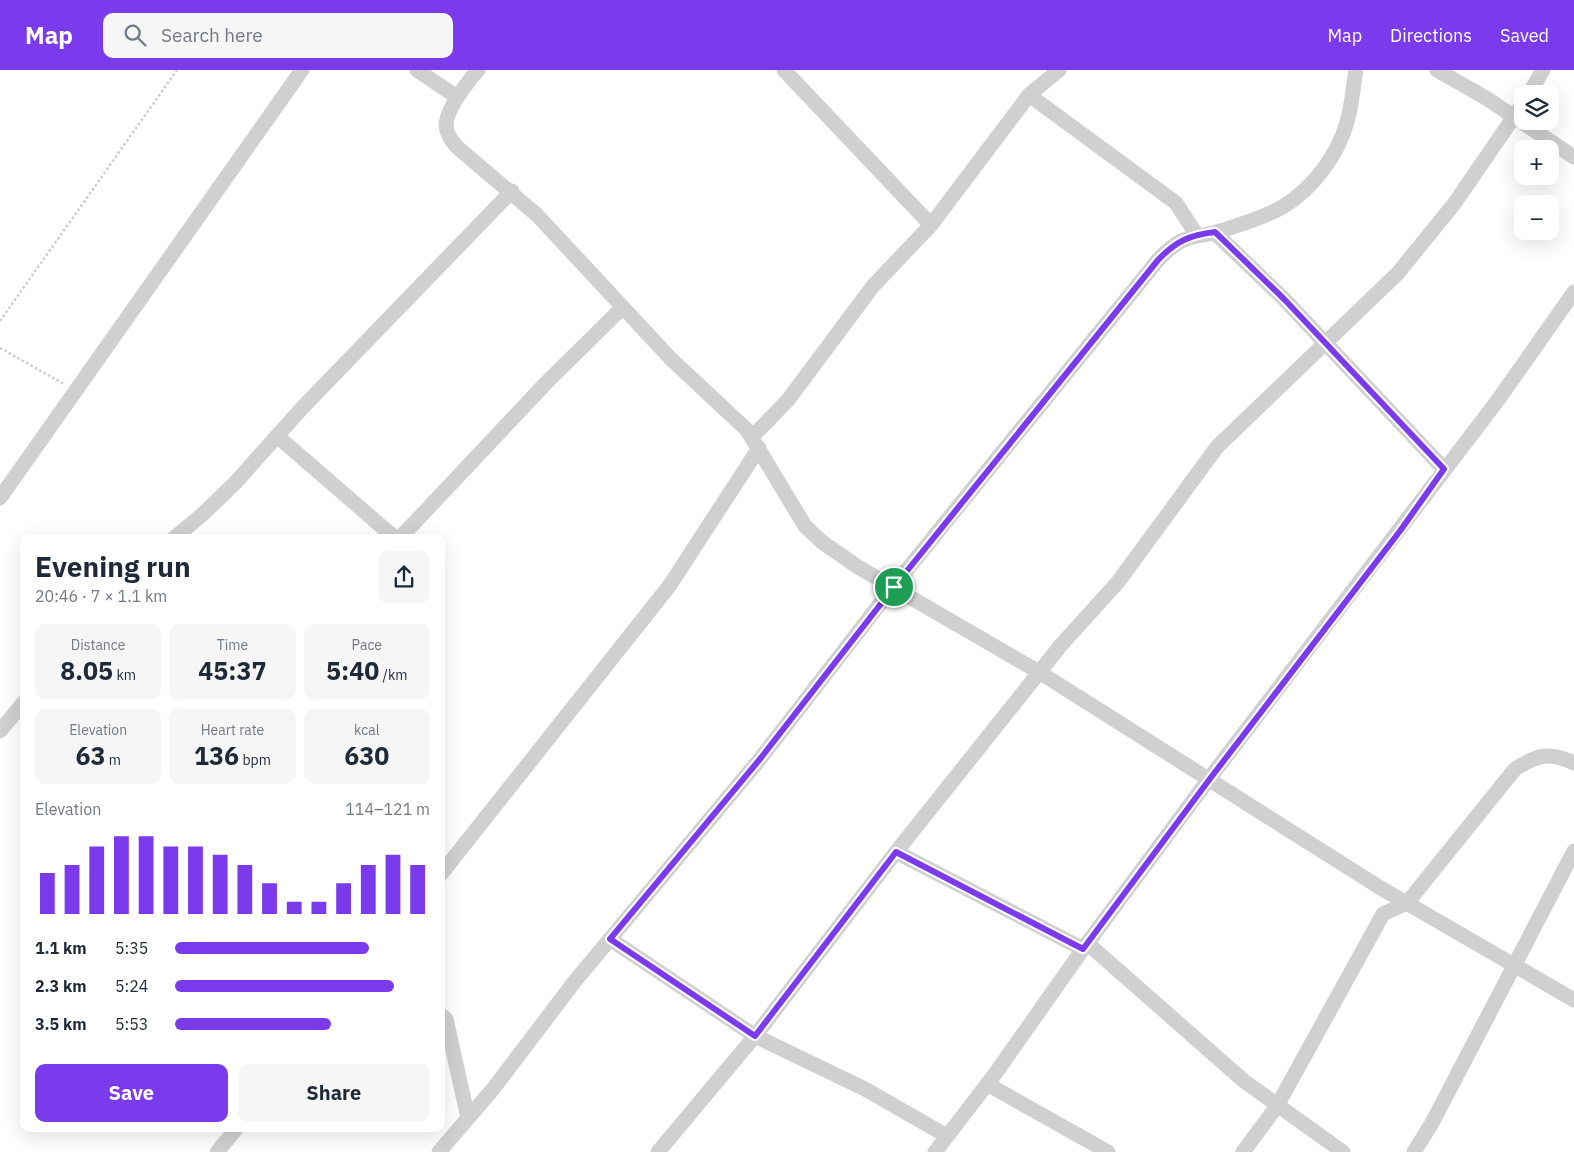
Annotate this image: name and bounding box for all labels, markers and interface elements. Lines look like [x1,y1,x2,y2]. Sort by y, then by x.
search box [103,13,453,58]
text: Map [25,19,73,51]
icon: search [121,21,149,49]
text: Search here [161,23,263,47]
text: Map [1327,24,1362,47]
text: Directions [1390,24,1472,47]
text: Saved [1500,24,1549,47]
map controls [1514,85,1559,240]
button: layers [1514,85,1559,130]
button: + [1514,140,1559,185]
button: − [1514,195,1559,240]
text: Evening run [35,548,191,585]
button: share [378,551,430,603]
pin [873,566,915,608]
icon: arrive [880,573,908,601]
text: 20:46 · 7 × 1.1 km [35,586,167,606]
text: Distance [71,636,125,654]
text: Time [217,636,248,654]
text: Pace [352,636,382,654]
text: 8.05 [60,654,113,687]
text: 45:37 [198,654,267,687]
text: 5:40 [326,654,379,687]
text: km [113,666,136,684]
text: /km [379,666,408,684]
text: Elevation [69,721,127,739]
text: Heart rate [201,721,264,739]
text: kcal [354,721,380,739]
text: 63 [75,739,105,772]
text: 136 [194,739,239,772]
text: 630 [344,739,389,772]
text: m [105,751,121,769]
text: bpm [239,751,271,769]
text: Elevation [35,799,101,819]
text: 114–121 m [345,799,430,819]
text: 1.1 km [35,938,86,958]
text: 5:35 [115,938,148,958]
text: 2.3 km [35,976,86,996]
text: 5:24 [115,976,148,996]
text: 3.5 km [35,1014,86,1034]
text: 5:53 [115,1014,148,1034]
button: Save [35,1064,228,1122]
button: Share [238,1064,430,1122]

